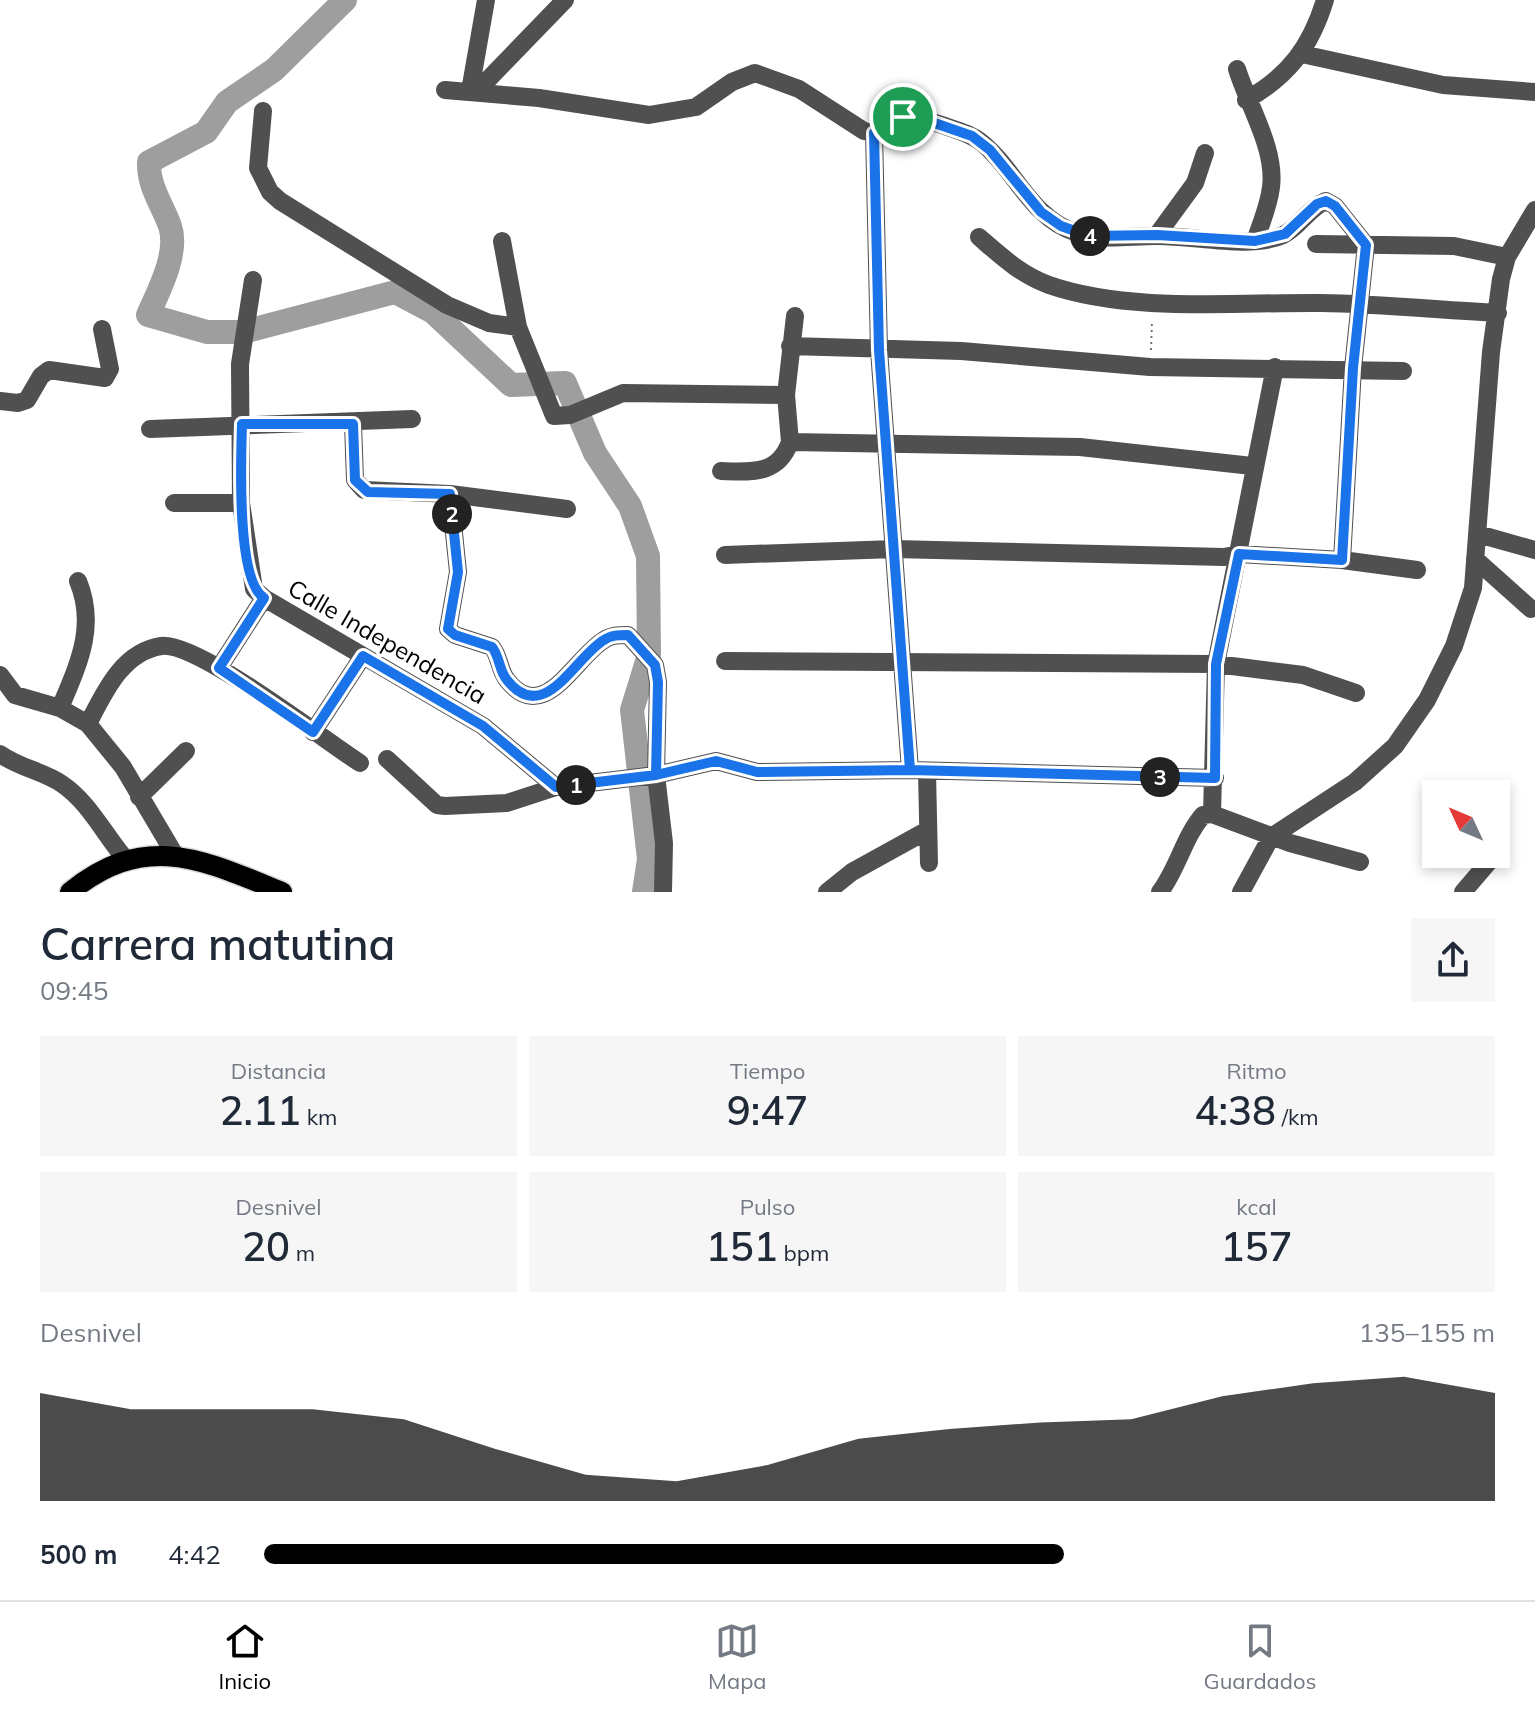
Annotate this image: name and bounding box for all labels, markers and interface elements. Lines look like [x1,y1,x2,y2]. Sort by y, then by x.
pin [869,83,937,151]
icon: arrive [881,95,925,139]
pin: 4 [1070,216,1110,256]
text: 4 [1083,222,1097,250]
pin: 2 [432,494,472,534]
text: 2 [445,500,459,528]
street label: Calle Independencia [283,572,492,710]
pin: 3 [1140,757,1180,797]
text: 3 [1153,763,1167,791]
pin: 1 [556,765,596,805]
text: 1 [569,771,583,799]
north arrow [1422,780,1510,868]
map controls [1422,780,1510,868]
text: Carrera matutina [40,916,395,971]
button: share [1411,918,1495,1002]
text: 09:45 [40,974,108,1007]
text: Distancia [231,1057,326,1085]
text: Tiempo [730,1057,805,1085]
text: Ritmo [1226,1057,1287,1085]
text: 2.11 [220,1085,301,1135]
text: 9:47 [727,1085,808,1135]
text: 4:38 [1194,1085,1276,1135]
text: km [301,1103,337,1131]
text: /km [1276,1103,1319,1131]
text: Desnivel [235,1193,322,1221]
text: Pulso [740,1193,795,1221]
text: kcal [1236,1193,1277,1221]
text: 20 [242,1221,290,1271]
text: 151 [706,1221,778,1271]
text: 157 [1221,1221,1293,1271]
text: m [290,1239,315,1267]
text: bpm [778,1239,829,1267]
text: Desnivel [40,1316,142,1349]
text: 135–155 m [1359,1316,1495,1349]
text: 500 m [40,1538,117,1571]
text: 4:42 [168,1538,221,1571]
tab: Inicio [219,1619,271,1695]
tab: Mapa [708,1619,767,1695]
tab: Guardados [1204,1619,1316,1695]

